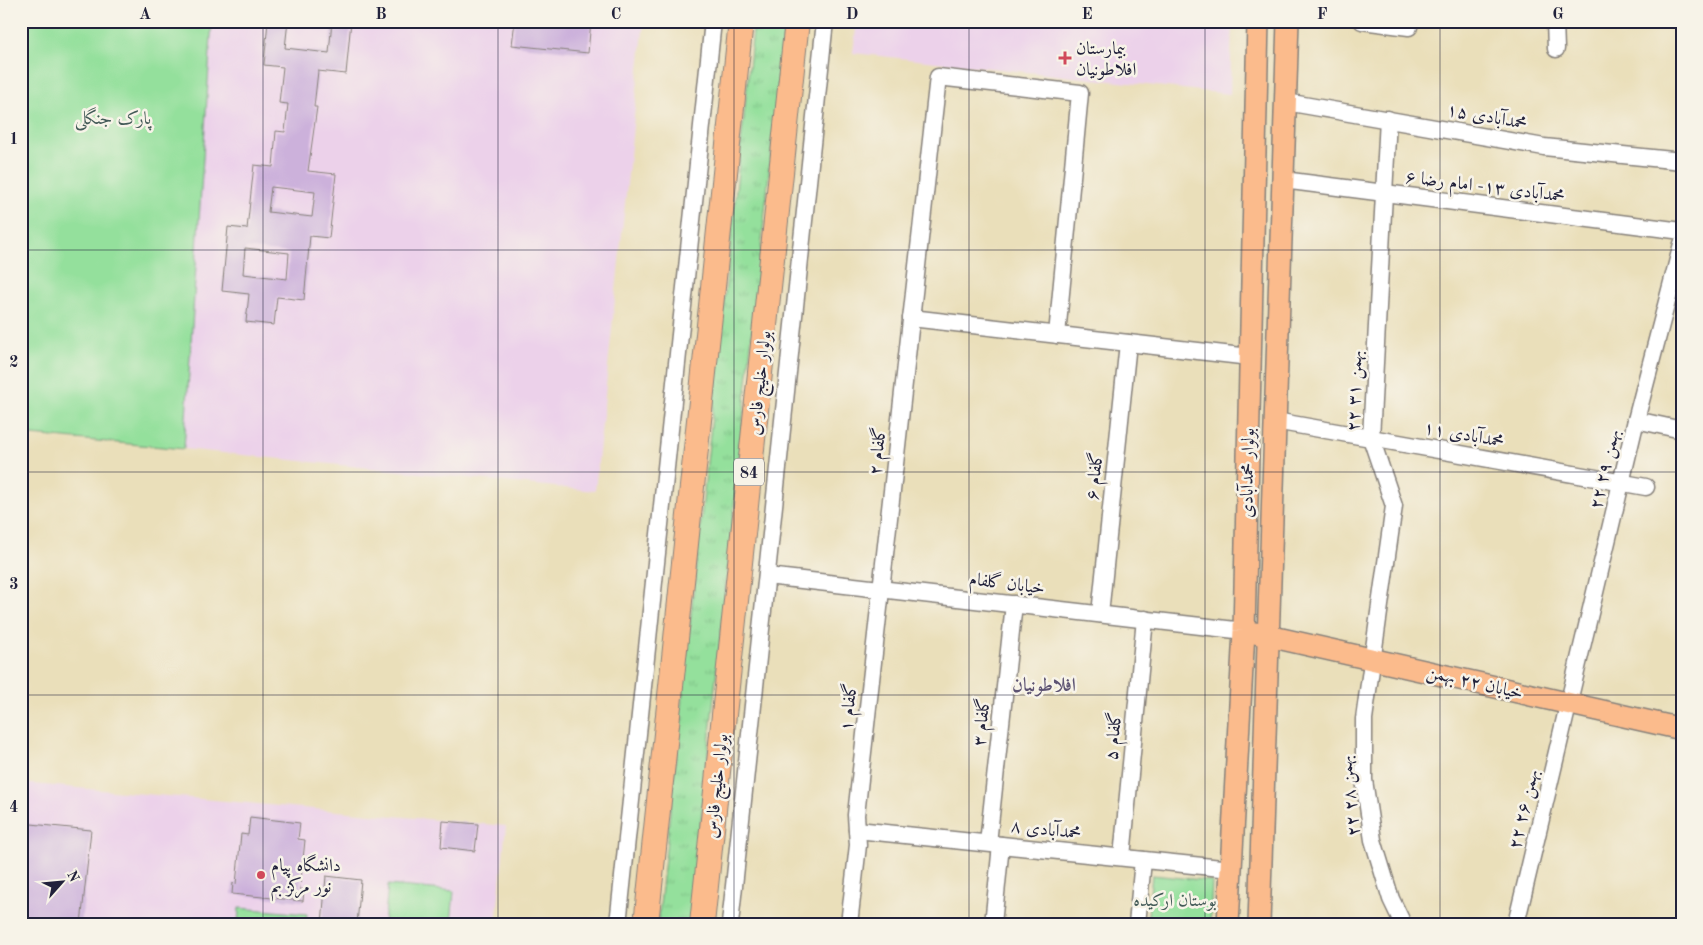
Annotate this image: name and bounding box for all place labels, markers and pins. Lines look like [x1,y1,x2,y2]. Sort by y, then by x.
place label: بیمارستان افلاطونیان [1076,40,1137,80]
marker: بیمارستان افلاطونیان [1058,51,1072,65]
place label: دانشگاه پیام نور مرکز بم [271,853,341,902]
marker: دانشگاه پیام نور مرکز بم [255,869,267,881]

